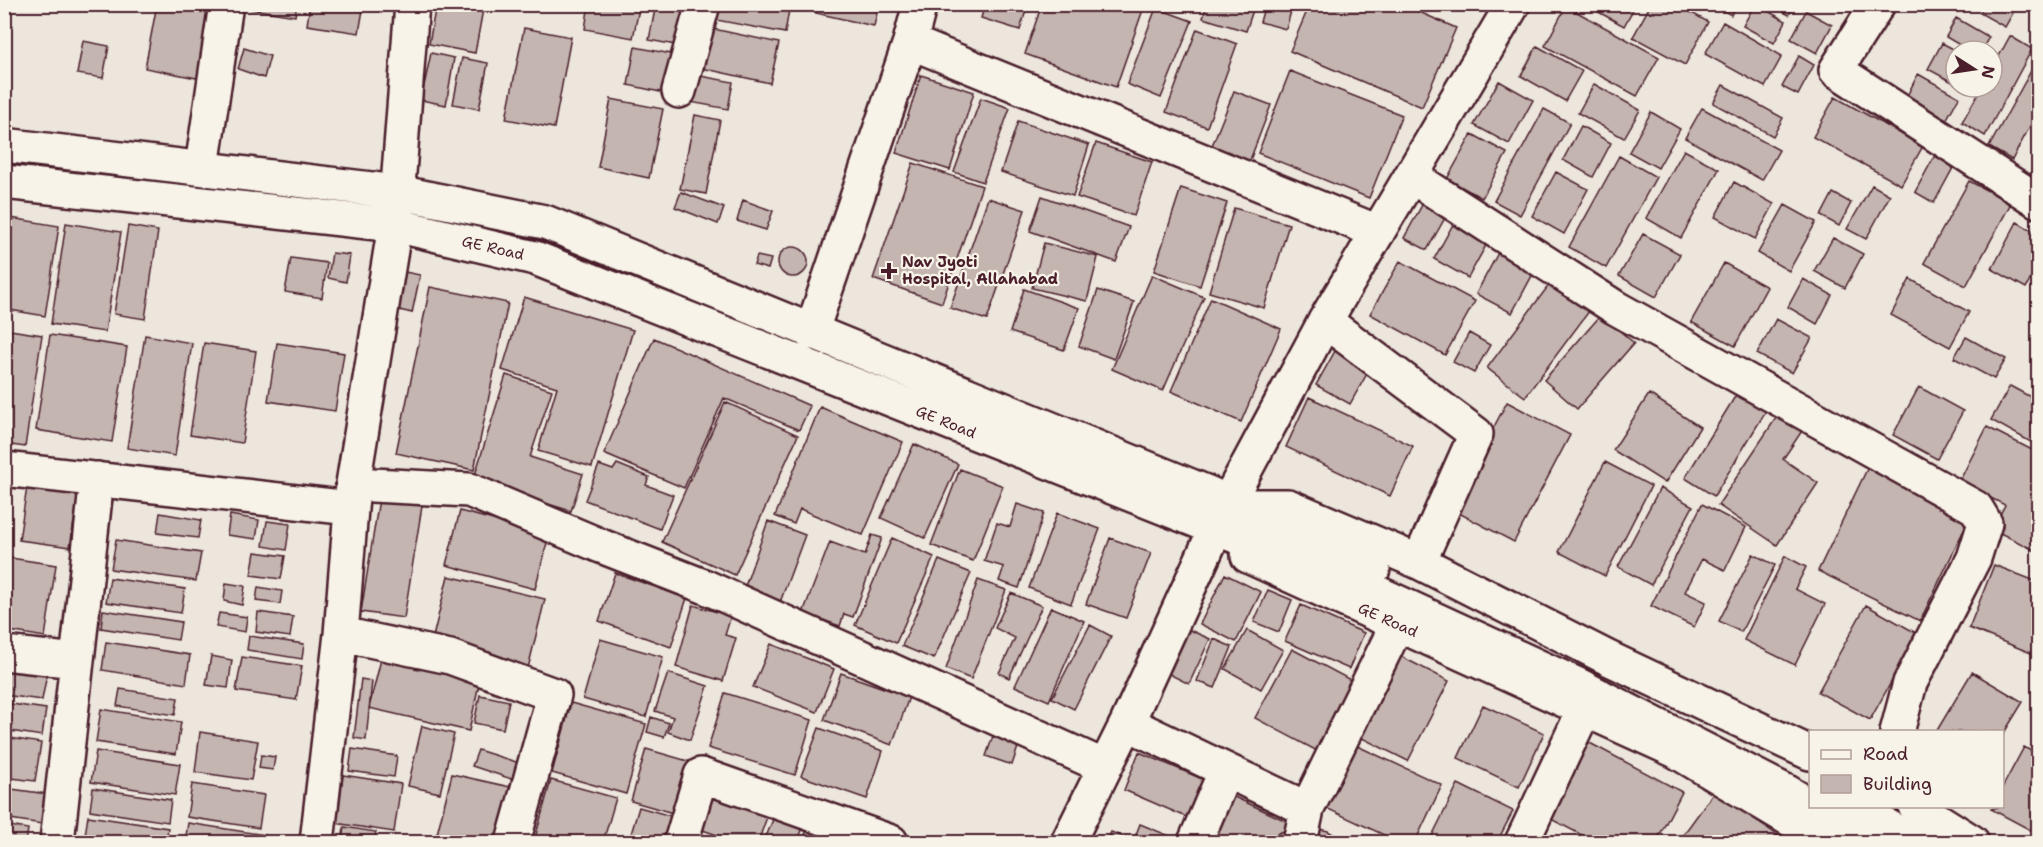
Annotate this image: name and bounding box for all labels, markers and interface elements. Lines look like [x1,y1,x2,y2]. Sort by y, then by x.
north arrow [1944,39,2004,99]
text: N [1977,64,2000,80]
street label: GE Road [460,231,527,265]
place label: Nav Jyoti Hospital, Allahabad [902,252,1058,289]
marker: Nav Jyoti Hospital, Allahabad [880,262,898,280]
street label: GE Road [913,401,980,443]
street label: GE Road [1355,598,1422,642]
legend [1809,730,2004,808]
text: Road [1863,742,1908,766]
text: Building [1863,772,1932,796]

